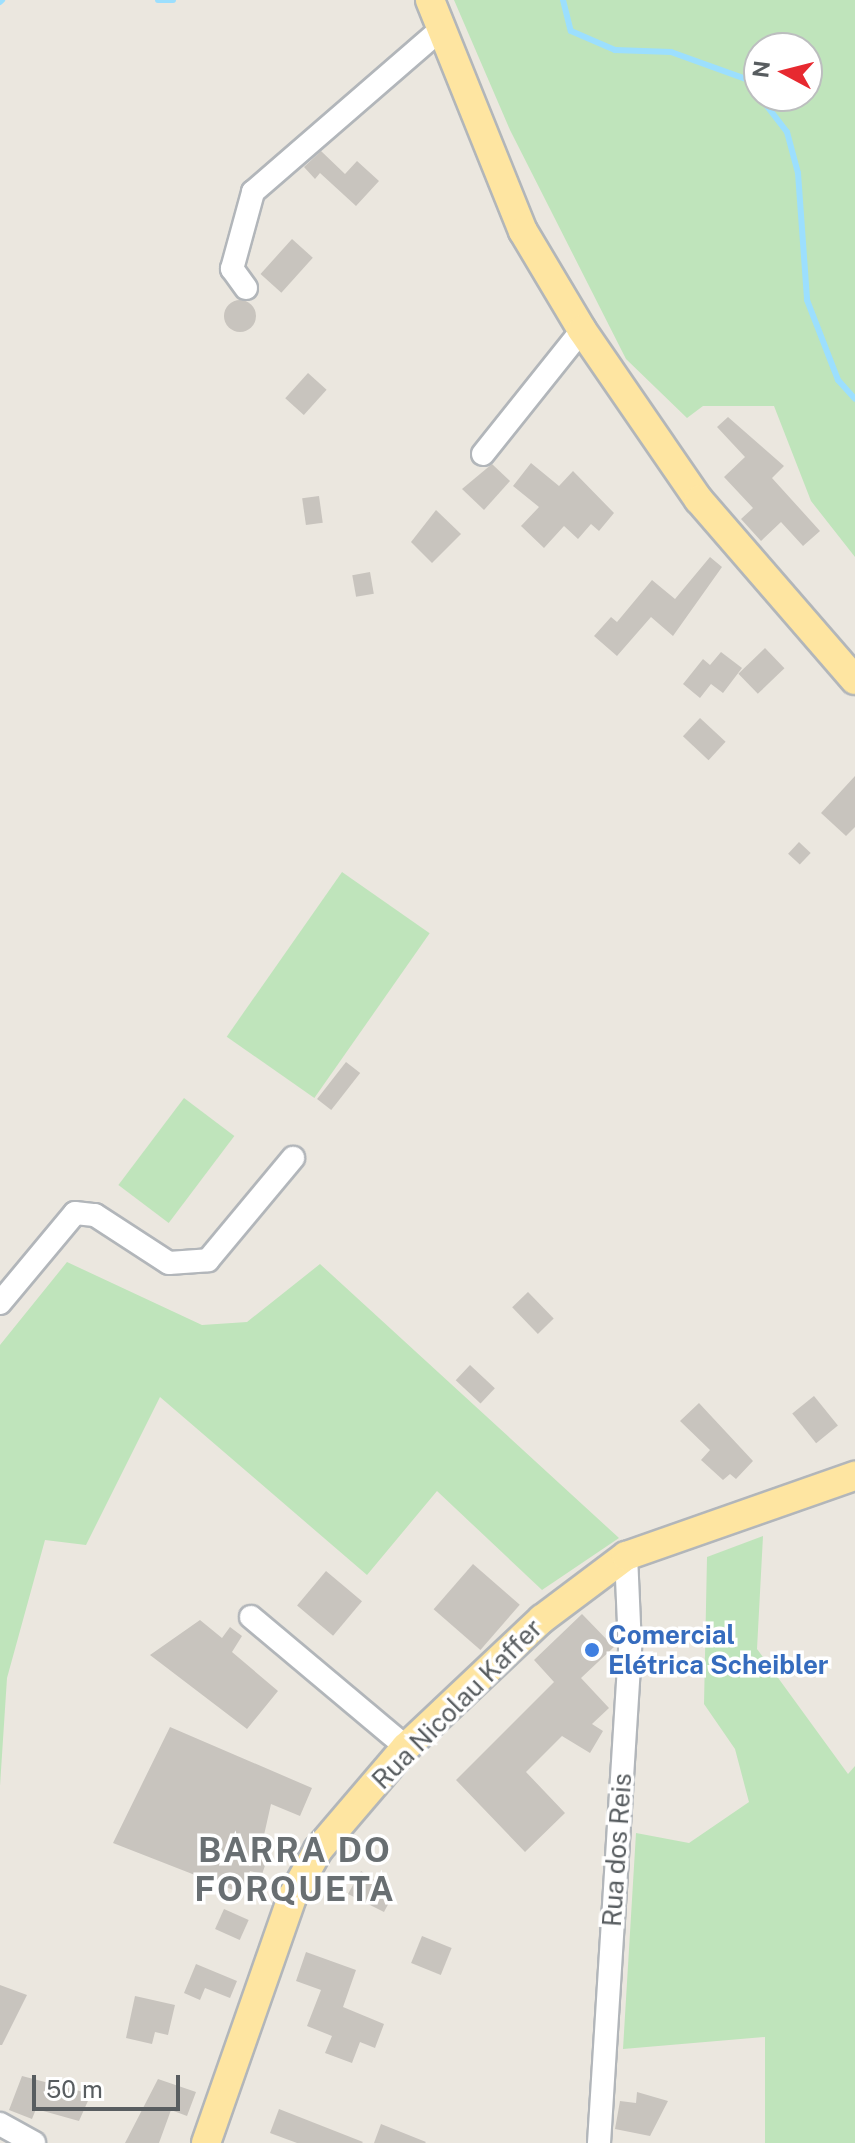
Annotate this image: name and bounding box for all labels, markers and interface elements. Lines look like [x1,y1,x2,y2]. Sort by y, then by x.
north arrow [743,32,823,112]
text: N [747,59,775,79]
street label: Rua Nicolau Kaffer [365,1612,549,1796]
place label: Comercial Elétrica Scheibler [608,1619,829,1680]
marker: Comercial Elétrica Scheibler [583,1641,601,1659]
street label: Rua dos Reis [596,1772,638,1928]
district label: BARRA DO FORQUETA [194,1830,396,1910]
scale bar [36,2059,184,2109]
text: 50 m [46,2075,103,2103]

